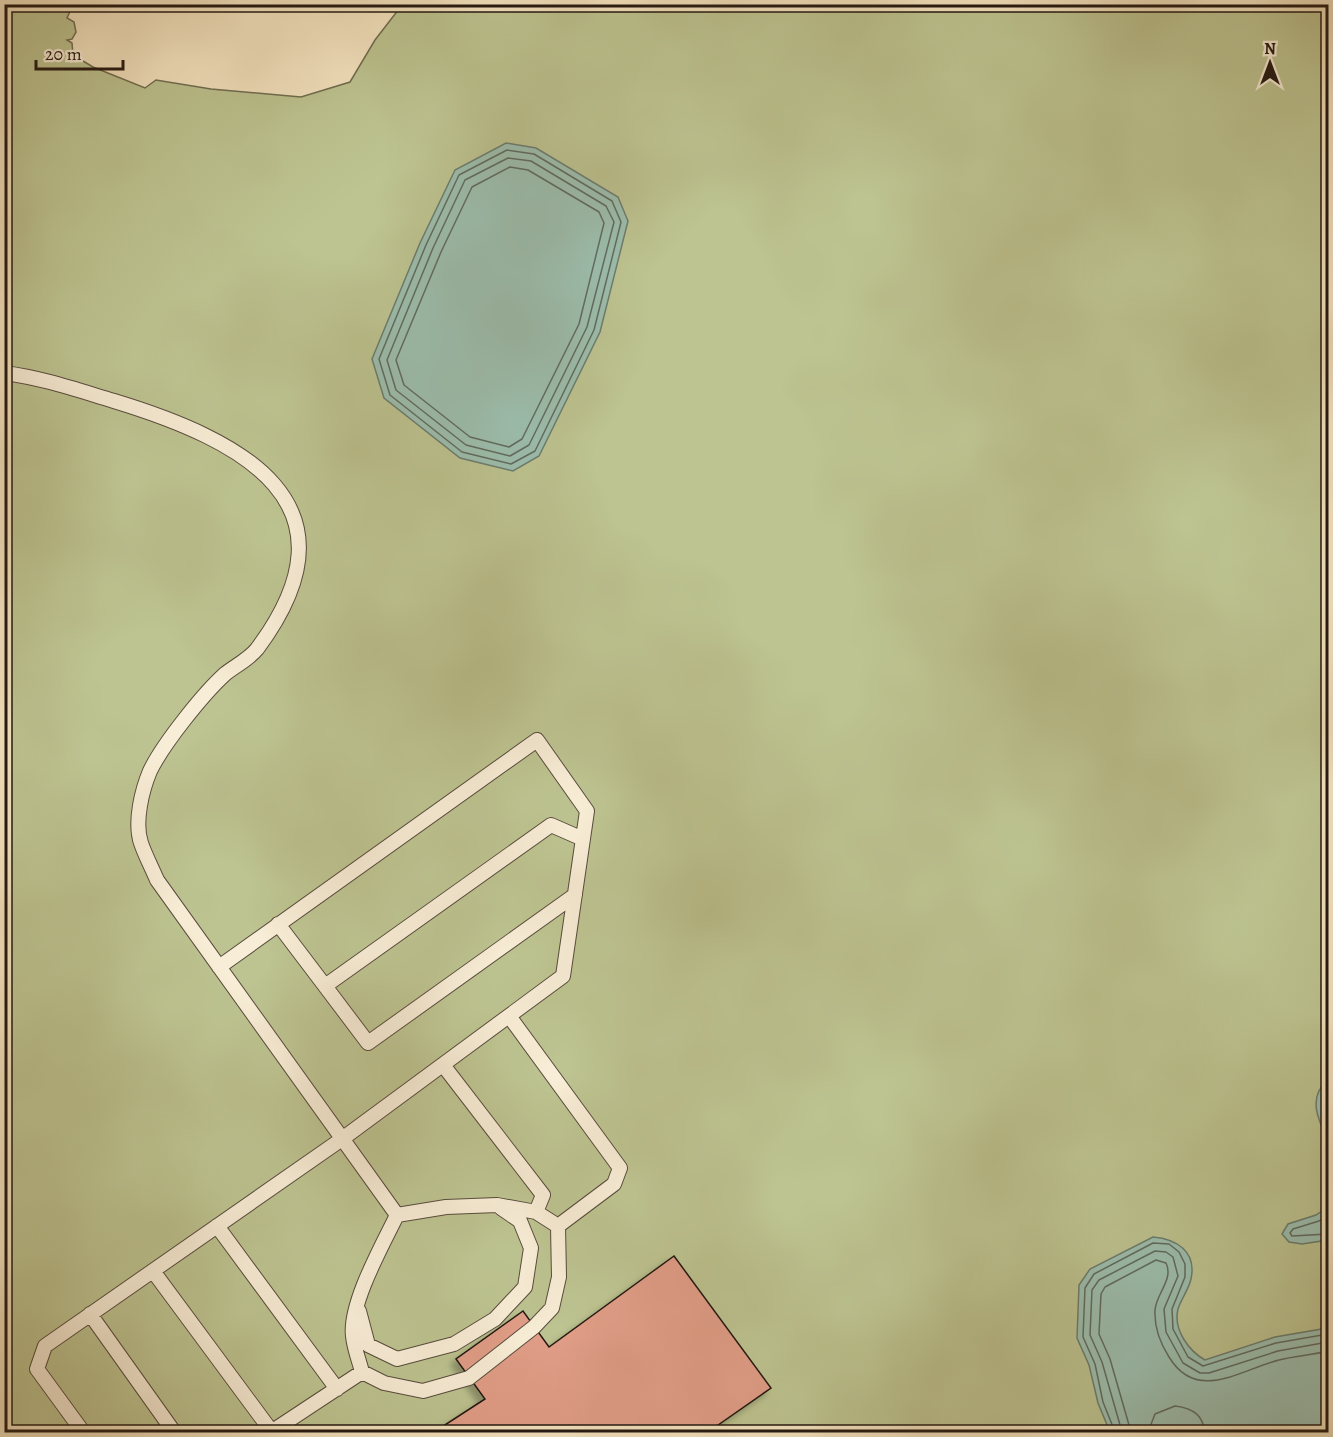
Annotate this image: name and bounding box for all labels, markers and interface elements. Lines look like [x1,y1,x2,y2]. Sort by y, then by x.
scale bar [36,33,123,71]
north arrow [1240,33,1300,93]
text: N [1264,38,1276,60]
text: 20 m [45,42,82,66]

